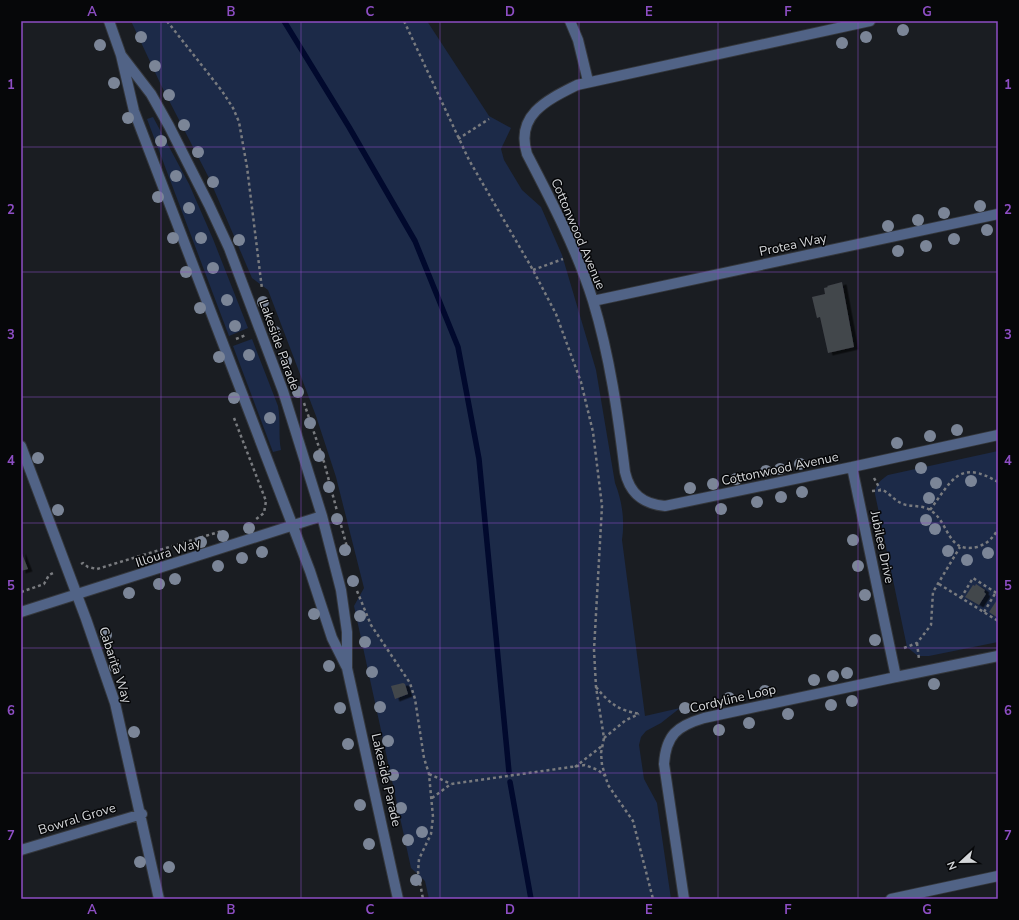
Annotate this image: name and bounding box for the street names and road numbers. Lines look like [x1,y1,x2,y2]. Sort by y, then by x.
street label: Cottonwood Avenue [546,176,610,293]
street label: Protea Way [758,229,829,261]
street label: Lakeside Parade [254,297,304,393]
street label: Cottonwood Avenue [720,448,840,490]
street label: Jubilee Drive [865,508,899,585]
street label: Illoura Way [133,534,203,572]
street label: Cabarita Way [94,624,136,706]
street label: Cordyline Loop [688,680,778,718]
street label: Lakeside Parade [367,732,405,828]
street label: Bowral Grove [36,799,118,839]

